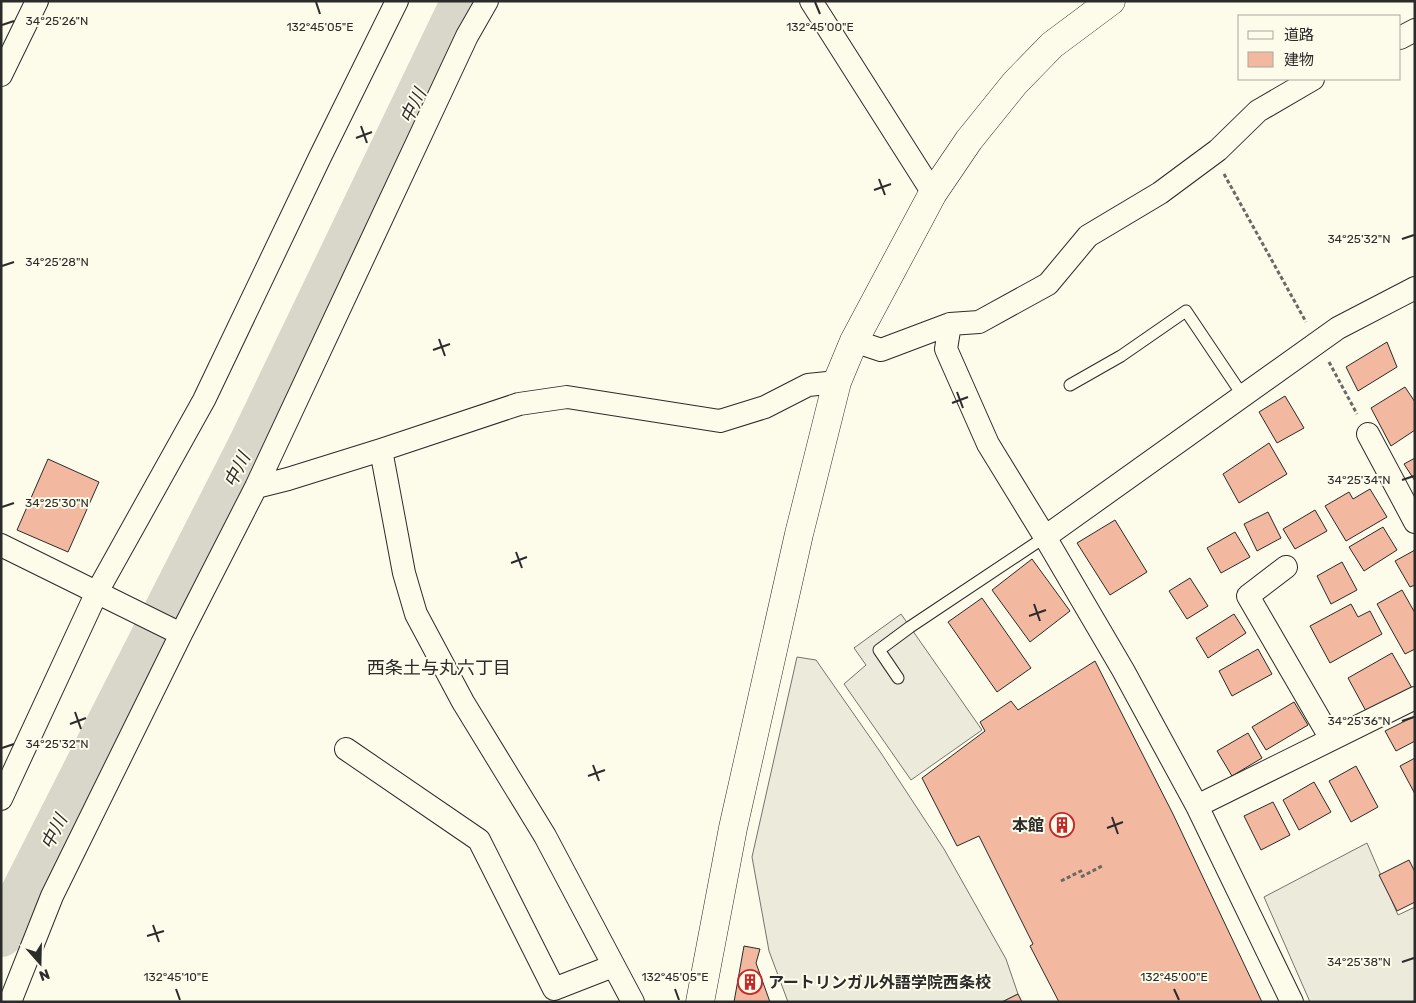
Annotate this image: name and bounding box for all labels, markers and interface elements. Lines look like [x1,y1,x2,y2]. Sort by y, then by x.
text: 34°25'26"N [26,14,88,28]
legend [1238,15,1401,80]
text: 132°45'05"E [286,20,354,34]
text: 132°45'00"E [786,20,854,34]
text: 道路 [1284,26,1314,44]
text: 建物 [1284,51,1314,69]
water label: 中川 [395,83,432,127]
text: 34°25'32"N [1327,232,1391,246]
text: 34°25'28"N [25,255,89,269]
water label: 中川 [219,447,256,491]
text: 34°25'34"N [1327,473,1391,487]
text: 34°25'30"N [25,496,89,510]
district label: 西条土与丸六丁目 [367,657,511,679]
text: 34°25'36"N [1328,714,1390,728]
text: 34°25'32"N [25,737,89,751]
water label: 中川 [36,809,73,853]
building icon: 本館 [1049,812,1075,838]
place label: 本館 [1012,816,1044,835]
north arrow [15,938,65,988]
text: 34°25'38"N [1327,955,1391,969]
text: N [37,965,52,984]
building icon: アートリンガル外語学院西条校 [737,969,763,995]
text: 132°45'10"E [143,970,209,984]
text: 132°45'05"E [641,970,709,984]
text: 132°45'00"E [1140,970,1208,984]
place label: アートリンガル外語学院西条校 [768,973,991,992]

